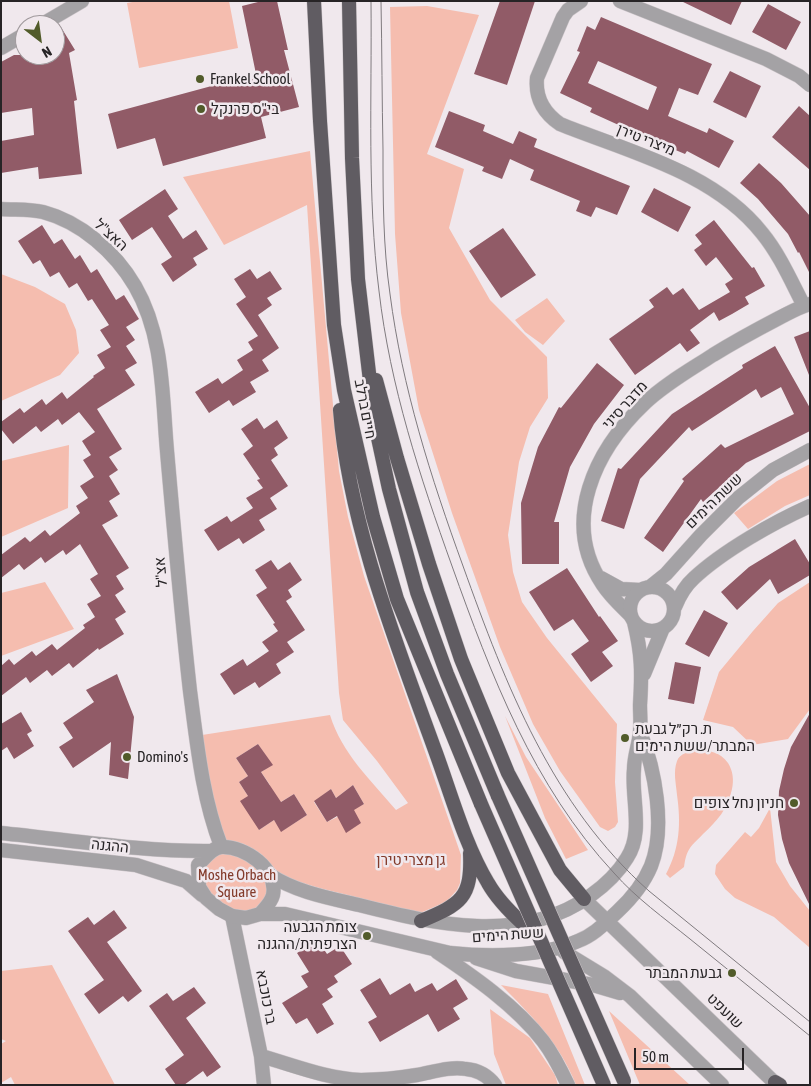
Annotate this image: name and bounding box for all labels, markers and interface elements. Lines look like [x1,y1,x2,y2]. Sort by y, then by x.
north arrow [15,15,65,65]
text: N [39,43,55,61]
place label: Frankel School [210,70,290,88]
marker: Frankel School [194,73,206,85]
place label: בי"ס פרנקל [211,100,279,118]
marker: בי"ס פרנקל [195,103,207,115]
street label: מיצרי טירן [614,120,678,160]
street label: האצ"ל [90,215,132,255]
street label: מדבר סיני [599,377,651,433]
street label: חיים ברלב [350,378,380,440]
street label: ששת הימים [682,469,746,533]
street label: אצ"ל [151,556,171,588]
place label: ת. רק״ל גבעת המבתר/ששת הימים [635,720,755,755]
marker: ת. רק״ל גבעת המבתר/ששת הימים [619,732,631,744]
place label: Domino's [137,748,188,766]
marker: Domino's [121,751,133,763]
place label: חניון נחל צופים [694,794,784,812]
marker: חניון נחל צופים [788,797,800,809]
street label: ההגנה [90,835,130,857]
park label: גן מצרי טירן [376,851,446,869]
park label: Moshe Orbach Square [198,866,276,901]
place label: צומת הגבעה הצרפתית/ההגנה [257,918,357,953]
street label: ששת הימים [471,924,545,946]
marker: צומת הגבעה הצרפתית/ההגנה [361,930,373,942]
place label: גבעת המבתר [645,964,722,982]
marker: גבעת המבתר [726,967,738,979]
street label: בר כוכבא [252,968,280,1026]
street label: שועפט [703,989,747,1033]
scale bar [636,1038,746,1070]
text: 50 m [642,1048,669,1065]

